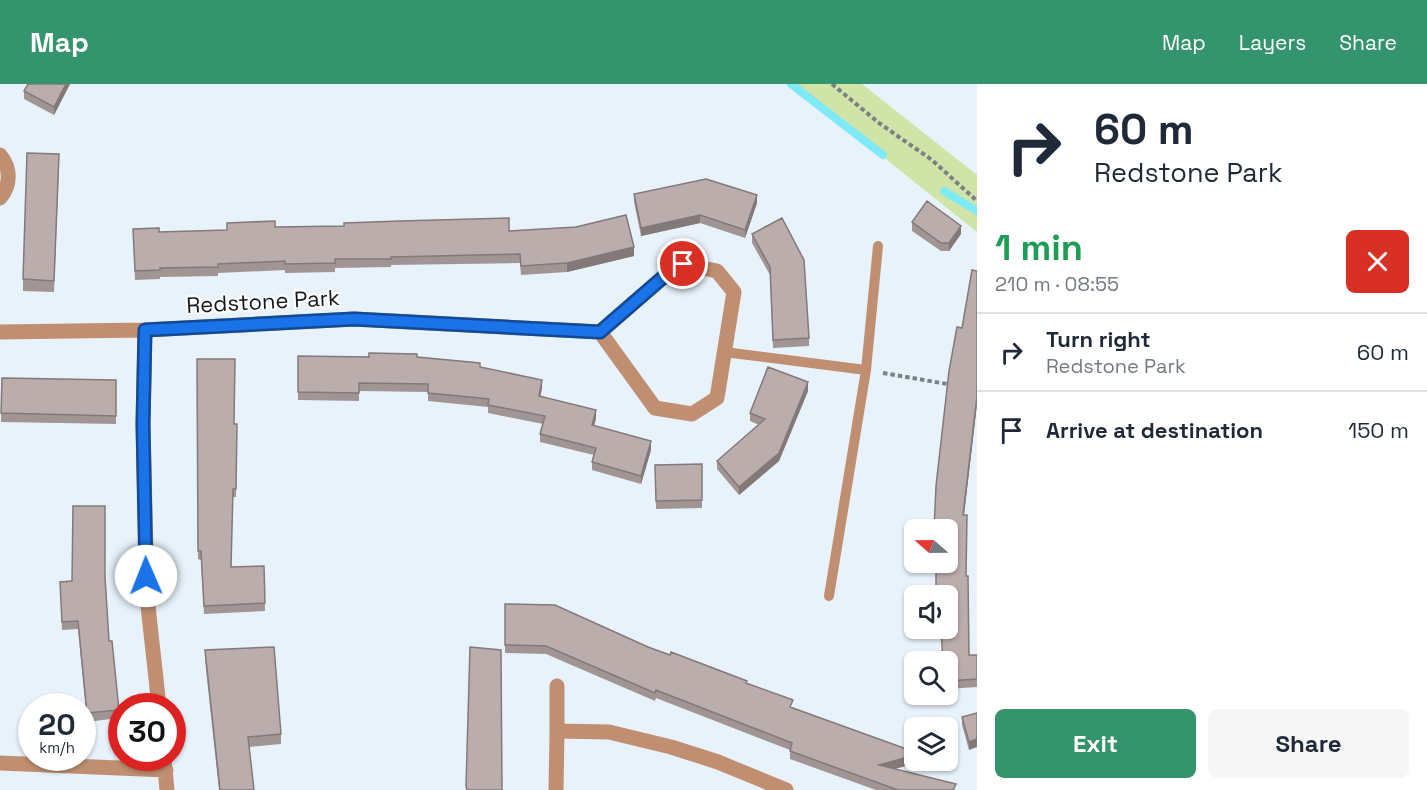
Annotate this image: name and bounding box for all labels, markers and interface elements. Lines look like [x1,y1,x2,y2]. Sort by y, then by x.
text: Map [30,24,89,60]
text: Map [1162,29,1206,56]
text: Layers [1239,29,1306,56]
text: Share [1339,29,1397,56]
text: 60 m [1094,103,1194,156]
icon: right [995,108,1073,186]
text: Redstone Park [1094,155,1283,190]
text: 1 min [995,225,1083,271]
button: close [1346,230,1409,293]
pin [657,238,708,289]
icon: arrive [666,247,699,280]
text: 210 m · 08:55 [995,271,1119,297]
street label: Redstone Park [186,283,341,319]
text: Turn right [1046,325,1151,353]
icon: right [995,336,1028,369]
text: 60 m [1357,338,1409,366]
text: Redstone Park [1046,353,1186,379]
icon: arrive [995,414,1028,447]
text: Arrive at destination [1046,416,1263,444]
text: 150 m [1348,416,1409,444]
north arrow [904,519,958,573]
map controls [904,519,958,771]
position arrow [114,544,178,608]
button: sound [904,585,958,639]
button: search [904,651,958,705]
speed limit sign: 30 [108,693,186,771]
text: 20 [38,705,76,744]
button: Exit [995,709,1196,778]
button: Share [1208,709,1409,778]
button: layers [904,717,958,771]
text: km/h [39,738,75,757]

